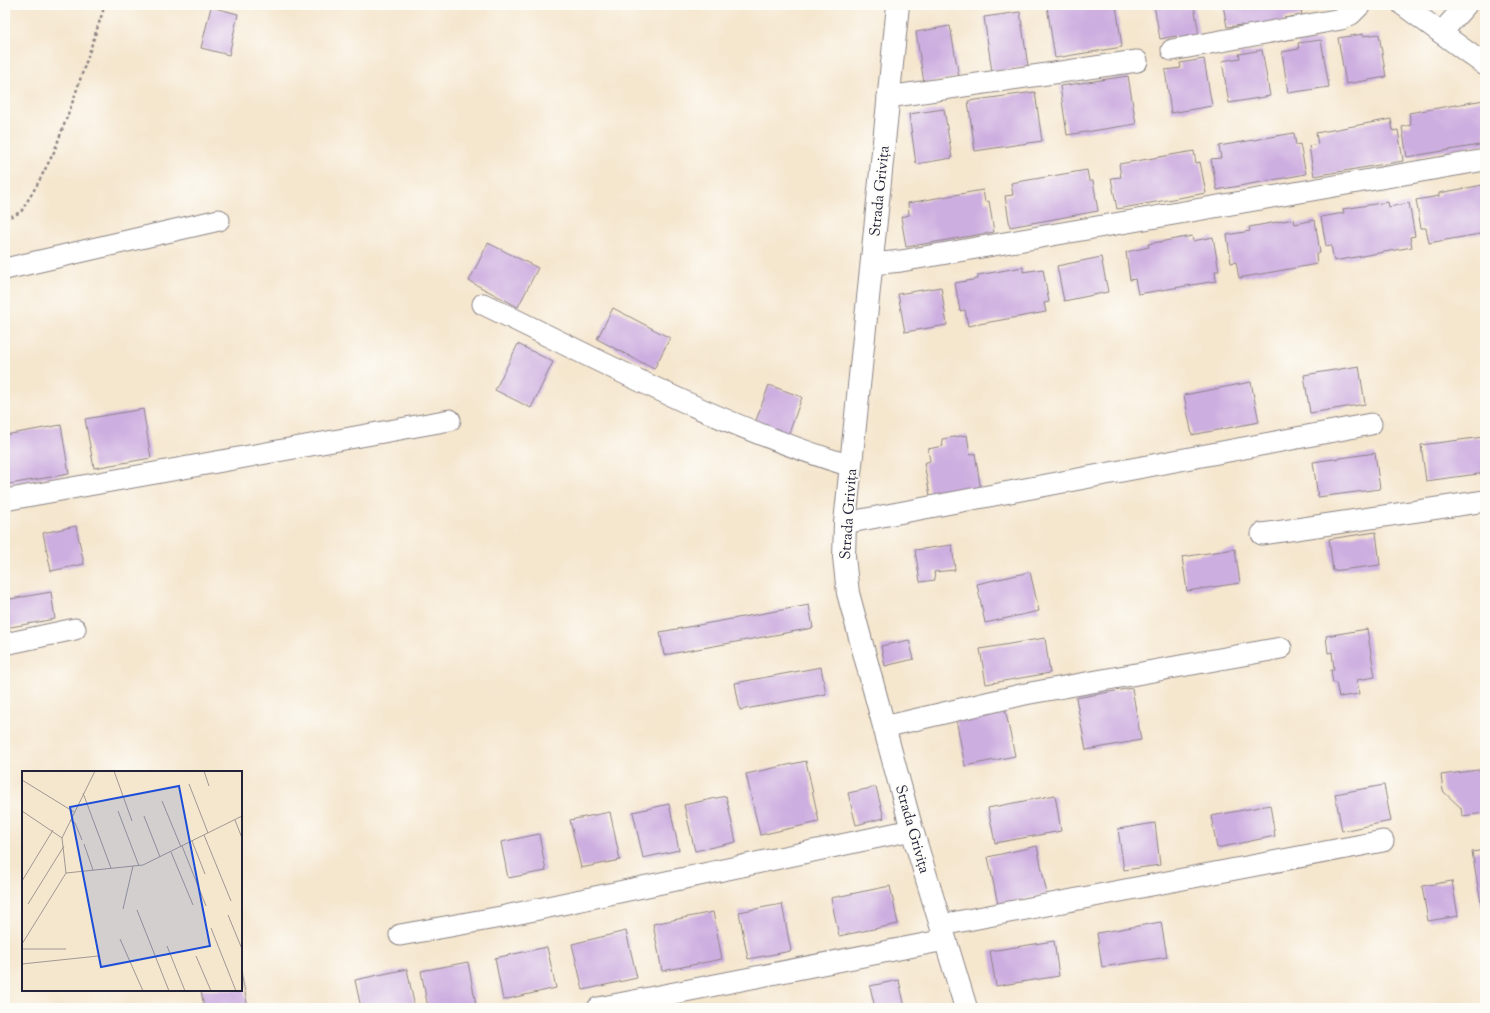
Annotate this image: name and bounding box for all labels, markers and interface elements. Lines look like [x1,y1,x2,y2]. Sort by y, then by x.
street label: Strada Grivița [865,145,896,238]
street label: Strada Grivița [836,468,863,560]
inset map [22,771,242,991]
street label: Strada Grivița [889,783,934,876]

